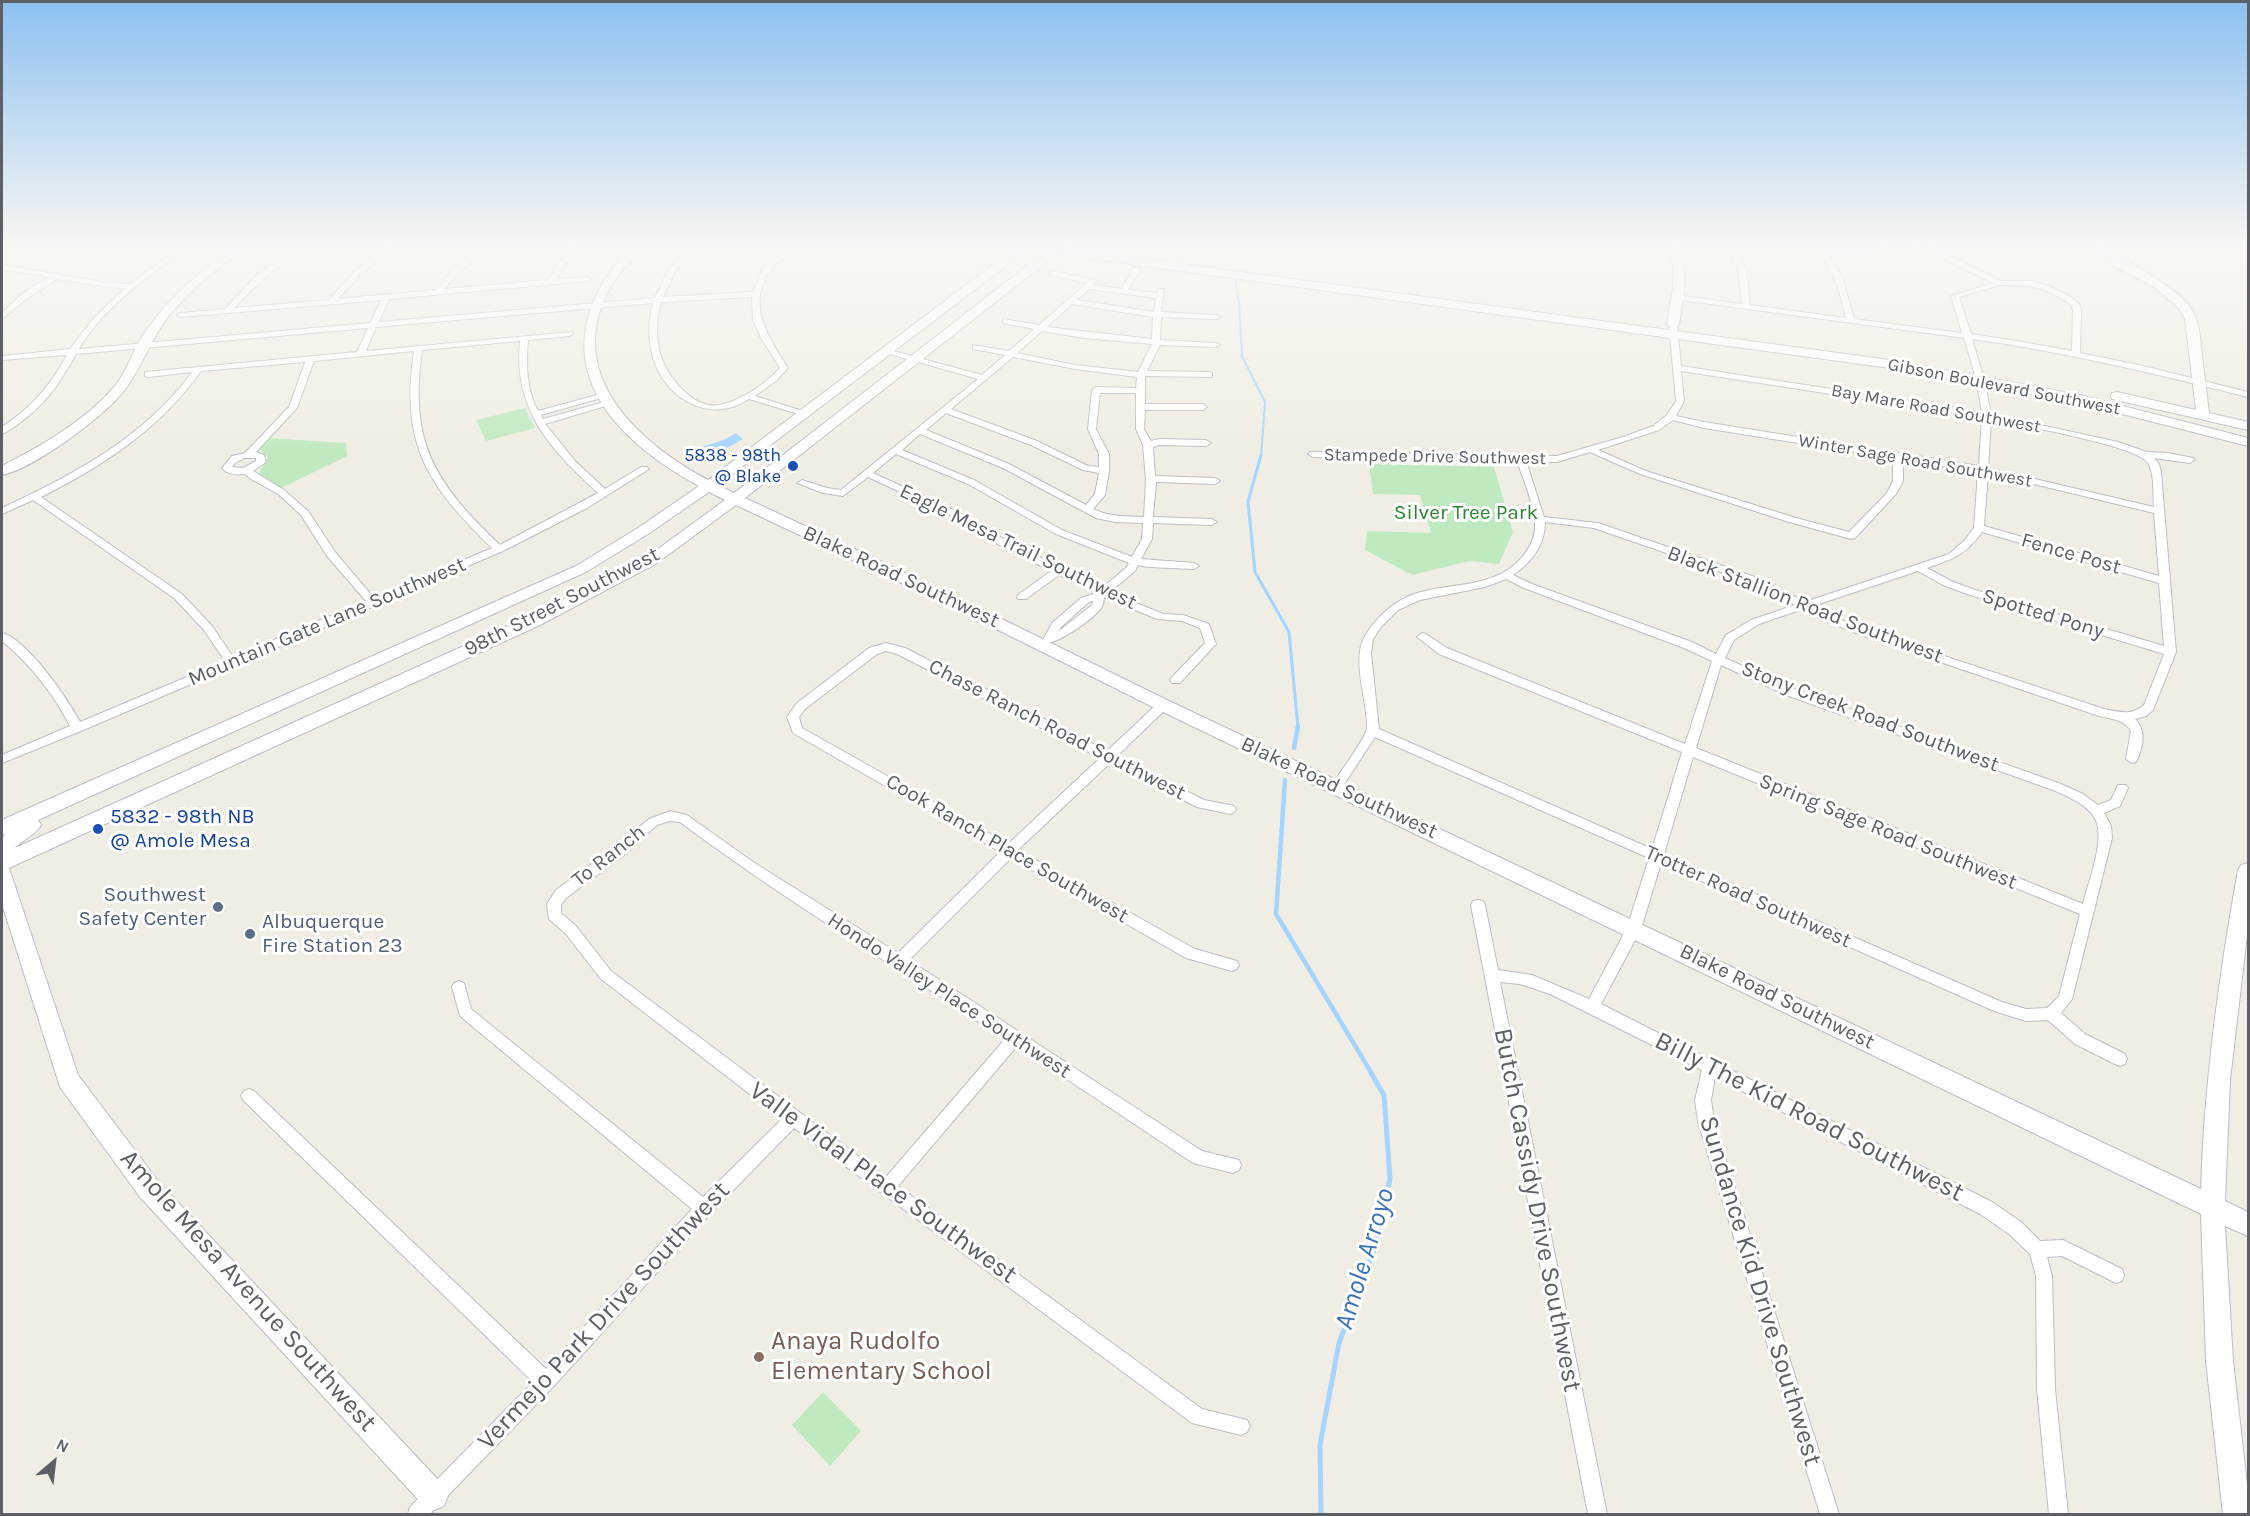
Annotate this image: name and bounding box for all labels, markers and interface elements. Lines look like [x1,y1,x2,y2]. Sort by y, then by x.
street label: Gibson Boulevard Southwest [1886,354,2122,420]
street label: Bay Mare Road Southwest [1830,380,2042,438]
street label: Winter Sage Road Southwest [1796,430,2034,492]
street label: Stampede Drive Southwest [1324,444,1546,470]
place label: 5838 - 98th @ Blake [684,445,781,488]
marker: 5838 - 98th @ Blake [786,459,800,473]
street label: Eagle Mesa Trail Southwest [895,479,1141,615]
park label: Silver Tree Park [1394,500,1538,526]
street label: Blake Road Southwest [799,520,1003,634]
street label: Fence Post [2018,528,2124,580]
street label: Black Stallion Road Southwest [1664,541,1946,669]
street label: 98th Street Southwest [460,542,664,662]
street label: Mountain Gate Lane Southwest [184,552,470,692]
street label: Spotted Pony [1979,584,2107,644]
street label: Chase Ranch Road Southwest [924,654,1190,806]
street label: Stony Creek Road Southwest [1738,656,2002,778]
street label: Blake Road Southwest [1237,731,1441,845]
street label: Cook Ranch Place Southwest [881,769,1133,929]
street label: Spring Sage Road Southwest [1755,769,2021,895]
place label: 5832 - 98th NB @ Amole Mesa [110,804,255,854]
street label: To Ranch [567,820,651,892]
marker: 5832 - 98th NB @ Amole Mesa [91,822,105,836]
street label: Trotter Road Southwest [1641,840,1855,954]
place label: Southwest Safety Center [79,882,206,932]
marker: Southwest Safety Center [211,900,225,914]
street label: Hondo Valley Place Southwest [823,908,1075,1084]
place label: Albuquerque Fire Station 23 [262,909,403,959]
marker: Albuquerque Fire Station 23 [243,927,257,941]
street label: Blake Road Southwest [1675,939,1879,1055]
street label: Billy The Kid Road Southwest [1649,1025,1969,1209]
street label: Butch Cassidy Drive Southwest [1486,1026,1588,1394]
street label: Valle Vidal Place Southwest [743,1075,1023,1291]
street label: Sundance Kid Drive Southwest [1692,1112,1828,1470]
street label: Amole Mesa Avenue Southwest [113,1144,383,1438]
street label: Vermejo Park Drive Southwest [471,1175,737,1457]
water label: Amole Arroyo [1328,1185,1402,1333]
place label: Anaya Rudolfo Elementary School [771,1326,992,1388]
marker: Anaya Rudolfo Elementary School [752,1350,766,1364]
north arrow [24,1432,84,1492]
text: N [53,1435,72,1457]

